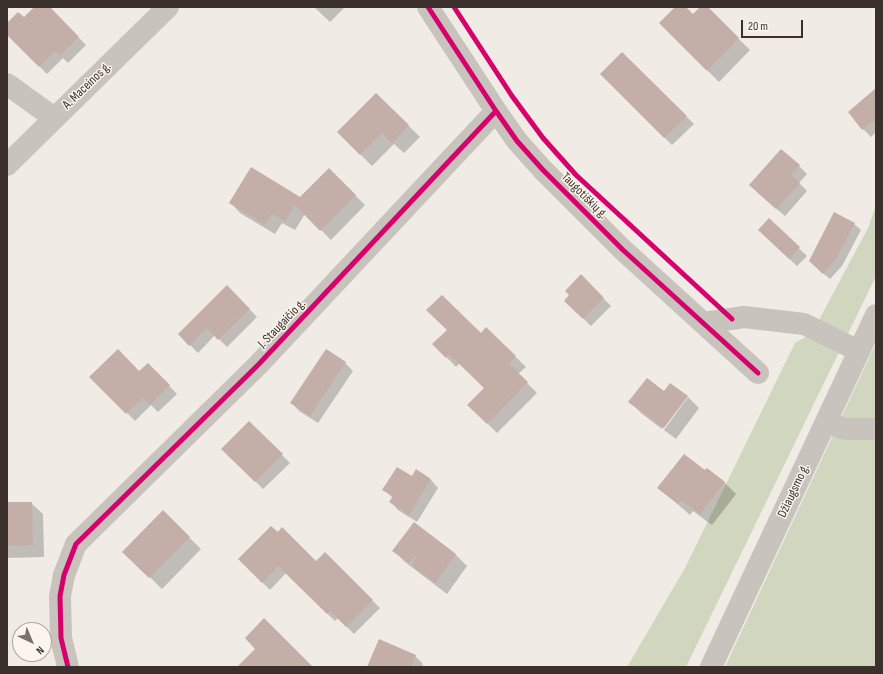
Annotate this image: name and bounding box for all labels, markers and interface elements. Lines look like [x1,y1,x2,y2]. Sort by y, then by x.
scale bar [743,12,805,38]
text: 20 m [748,19,768,34]
street label: A. Maceinos g. [60,59,114,113]
street label: Taugotiškių g. [558,170,610,222]
street label: J. Staugaičio g. [255,296,309,352]
street label: Džiaugsmo g. [775,462,813,520]
north arrow [12,622,52,662]
text: N [33,644,47,657]

